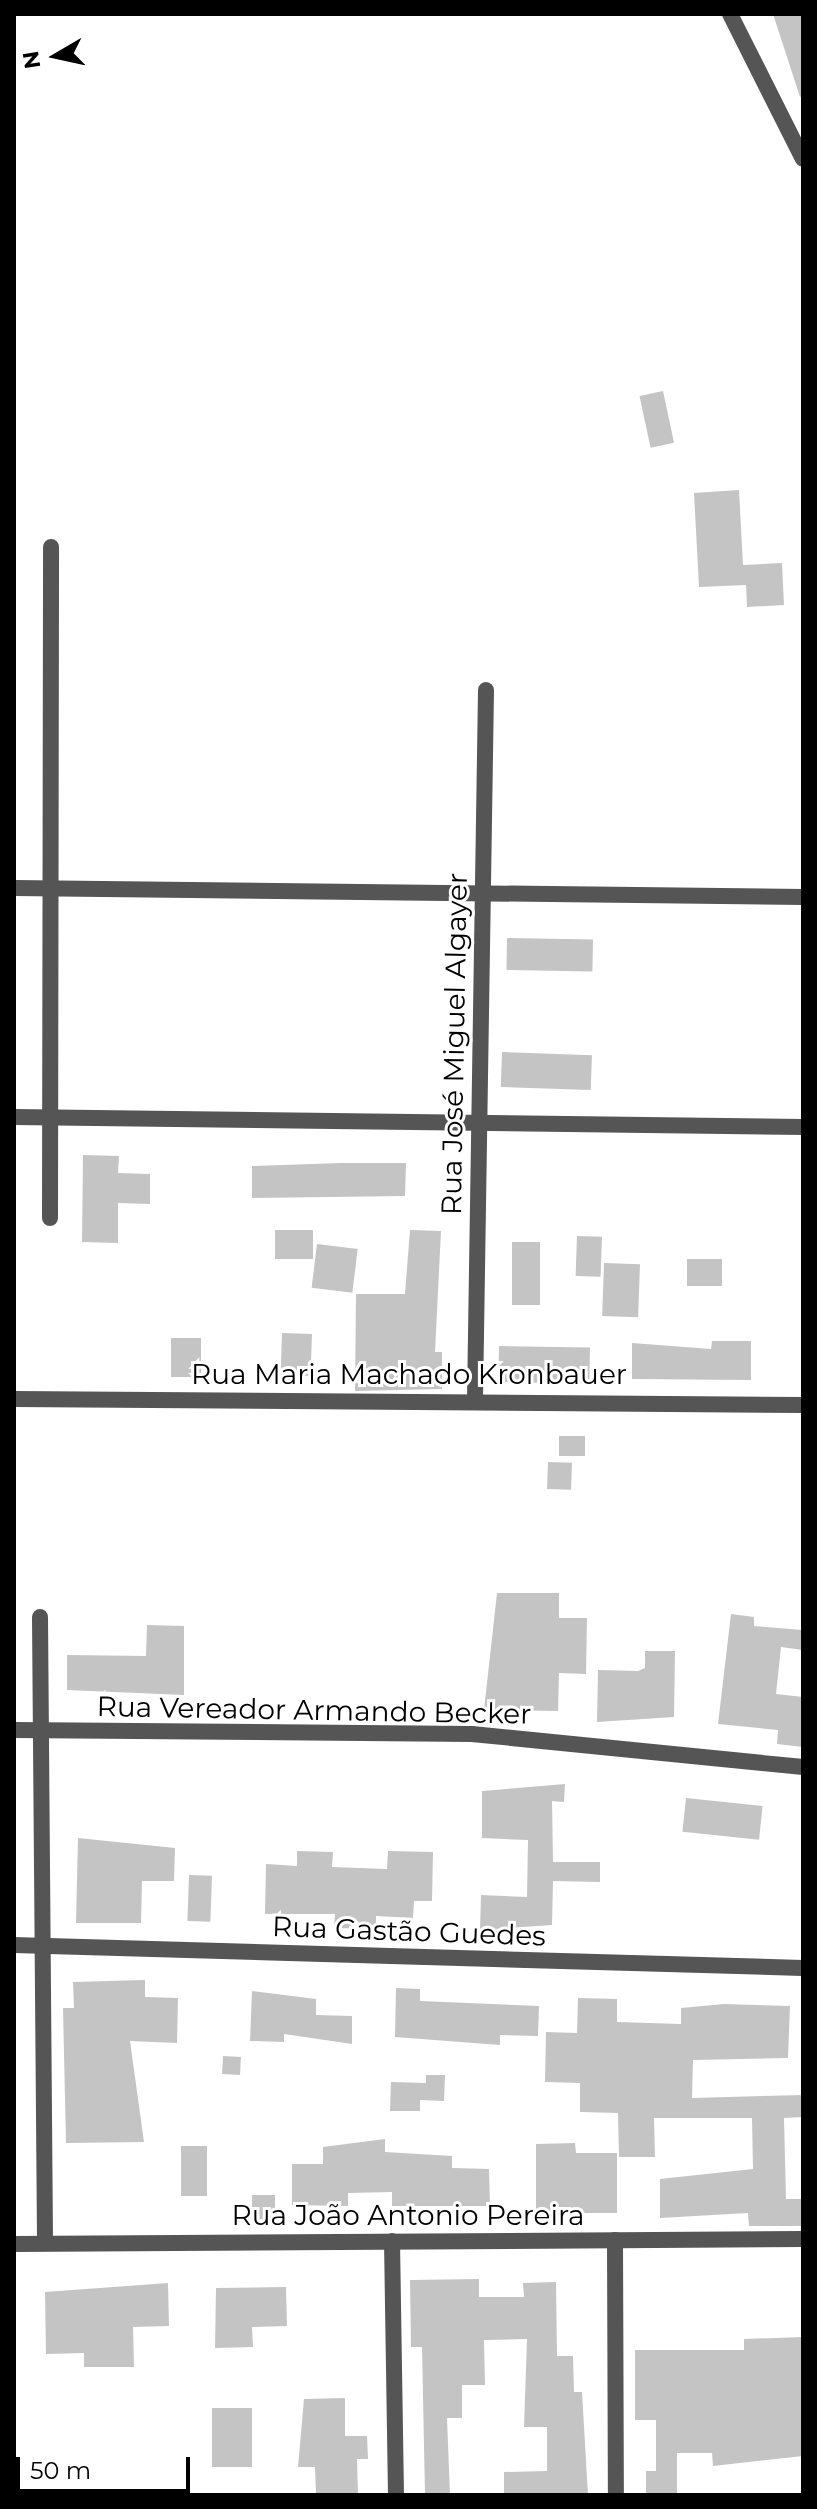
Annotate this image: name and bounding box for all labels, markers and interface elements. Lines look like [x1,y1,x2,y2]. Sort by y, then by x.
north arrow [16,16,96,96]
text: N [17,49,47,71]
street label: Rua José Miguel Algayer [434,873,474,1215]
street label: Rua Maria Machado Kronbauer [191,1357,627,1391]
street label: Rua Vereador Armando Becker [96,1689,532,1731]
street label: Rua Gastão Guedes [272,1909,546,1953]
street label: Rua João Antonio Pereira [231,2198,585,2232]
scale bar [20,2441,194,2491]
text: 50 m [30,2456,91,2485]

